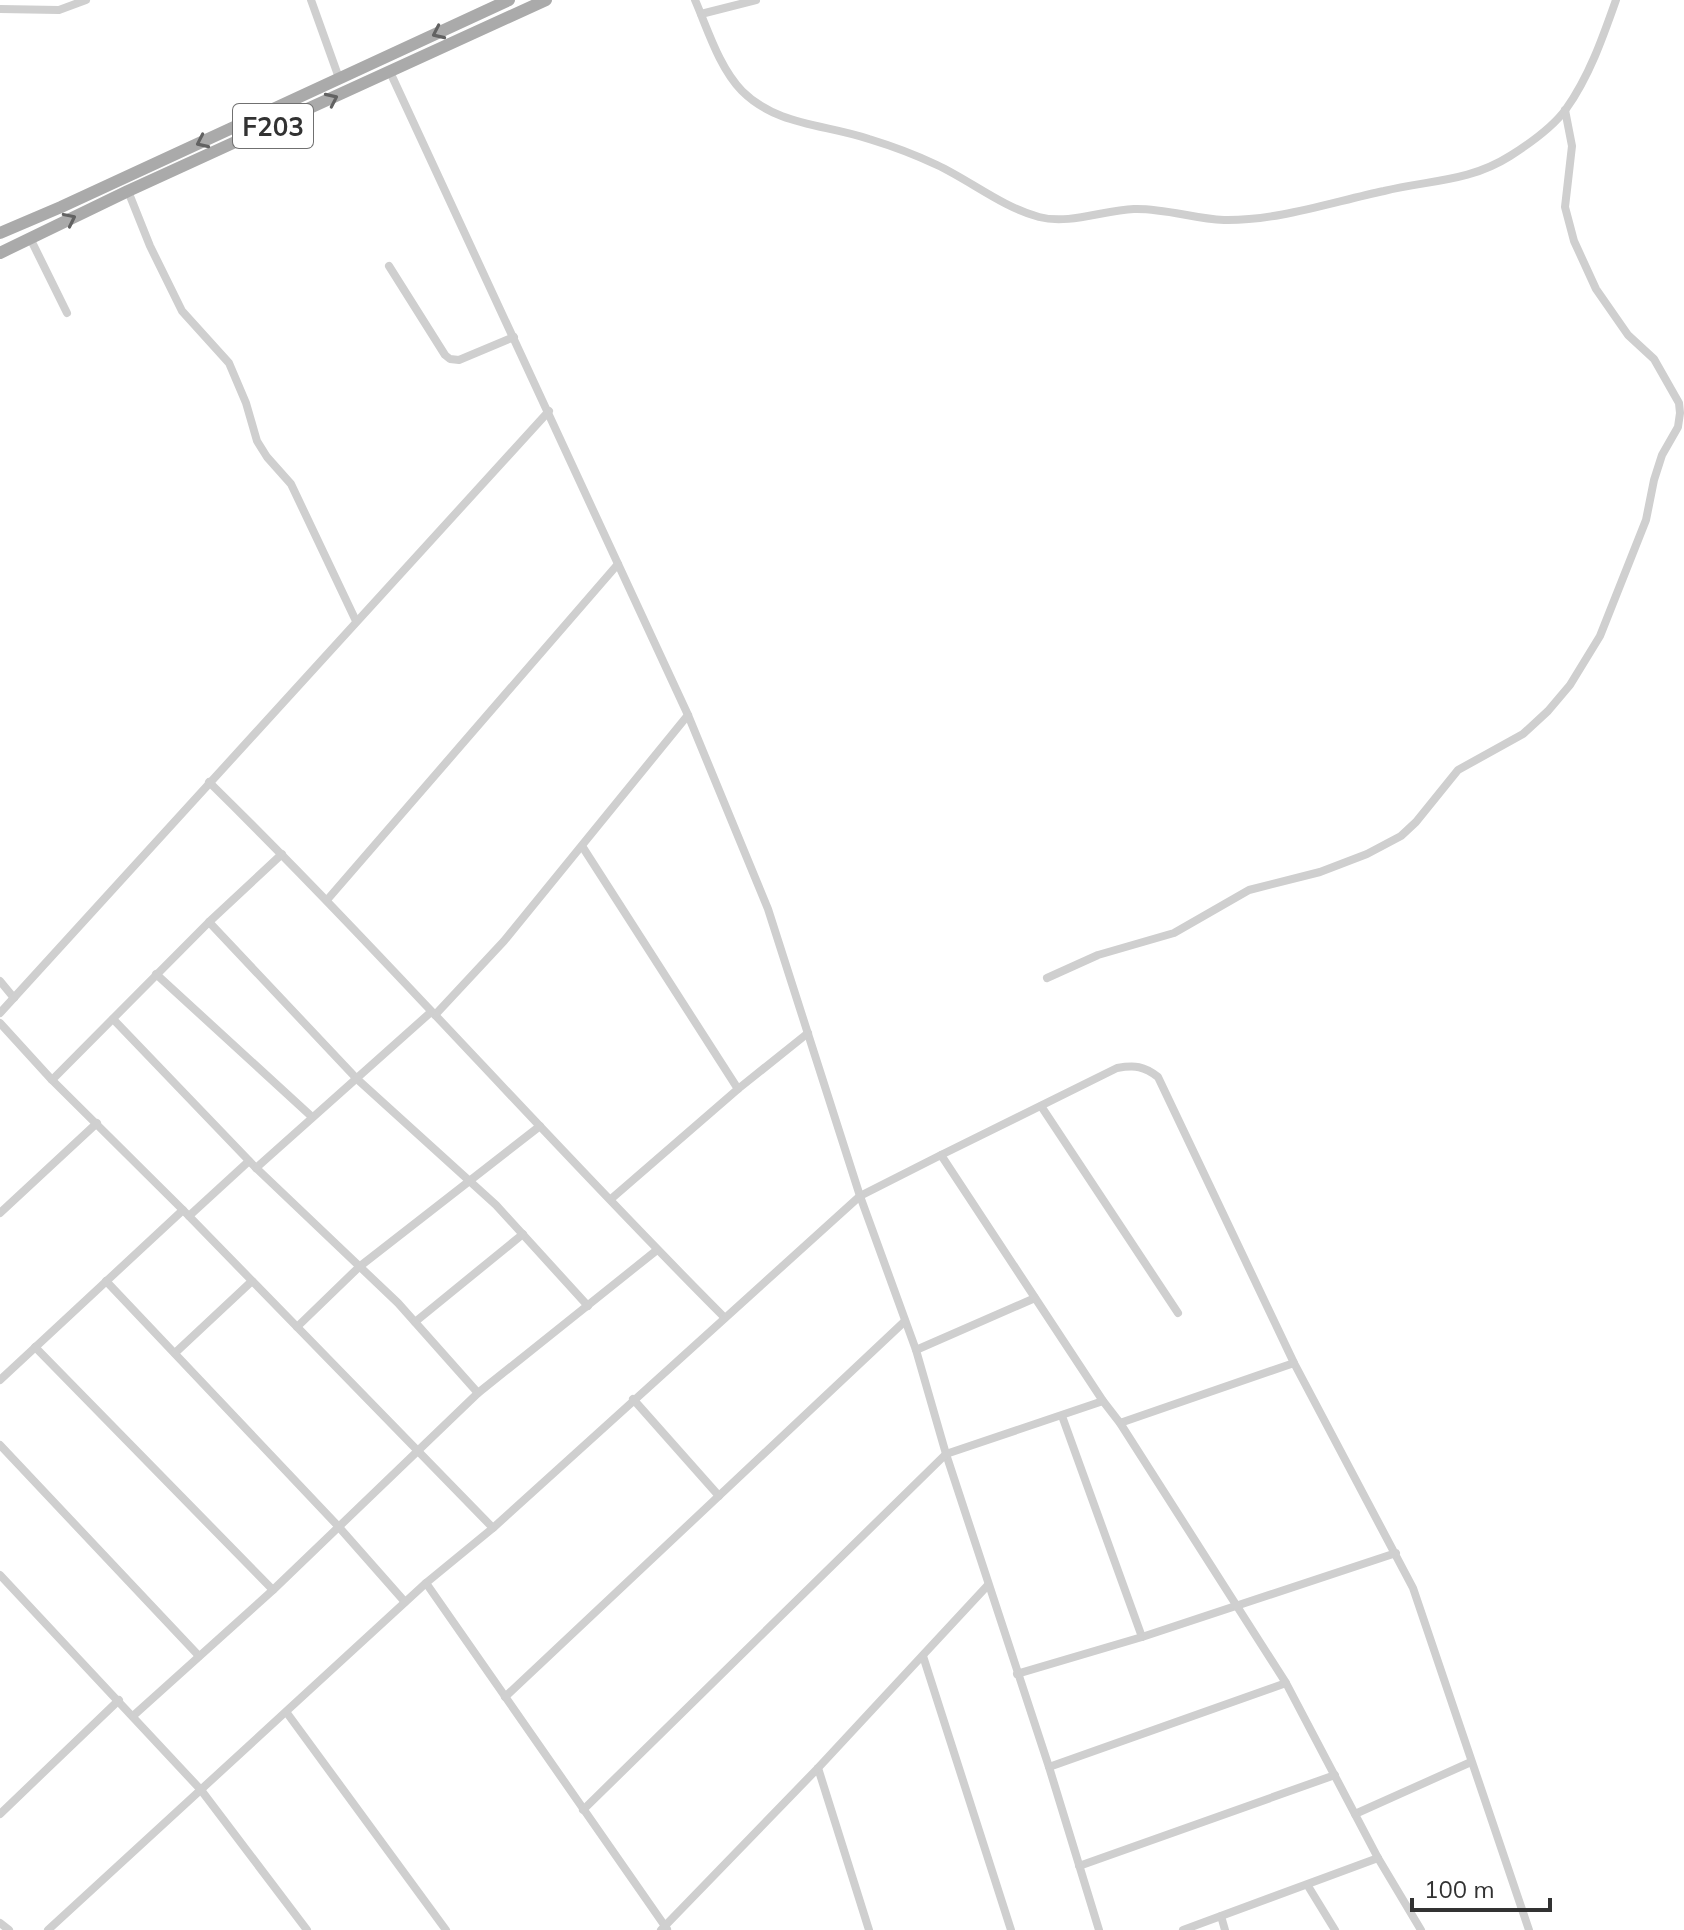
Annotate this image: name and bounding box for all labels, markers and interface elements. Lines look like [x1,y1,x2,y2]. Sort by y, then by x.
one-way arrow [432,23,446,39]
one-way arrow [323,93,338,109]
road number: F203 [233,104,313,148]
one-way arrow [196,132,210,148]
one-way arrow [61,213,76,229]
scale bar [1412,1862,1550,1912]
text: 100 m [1424,1874,1495,1904]

